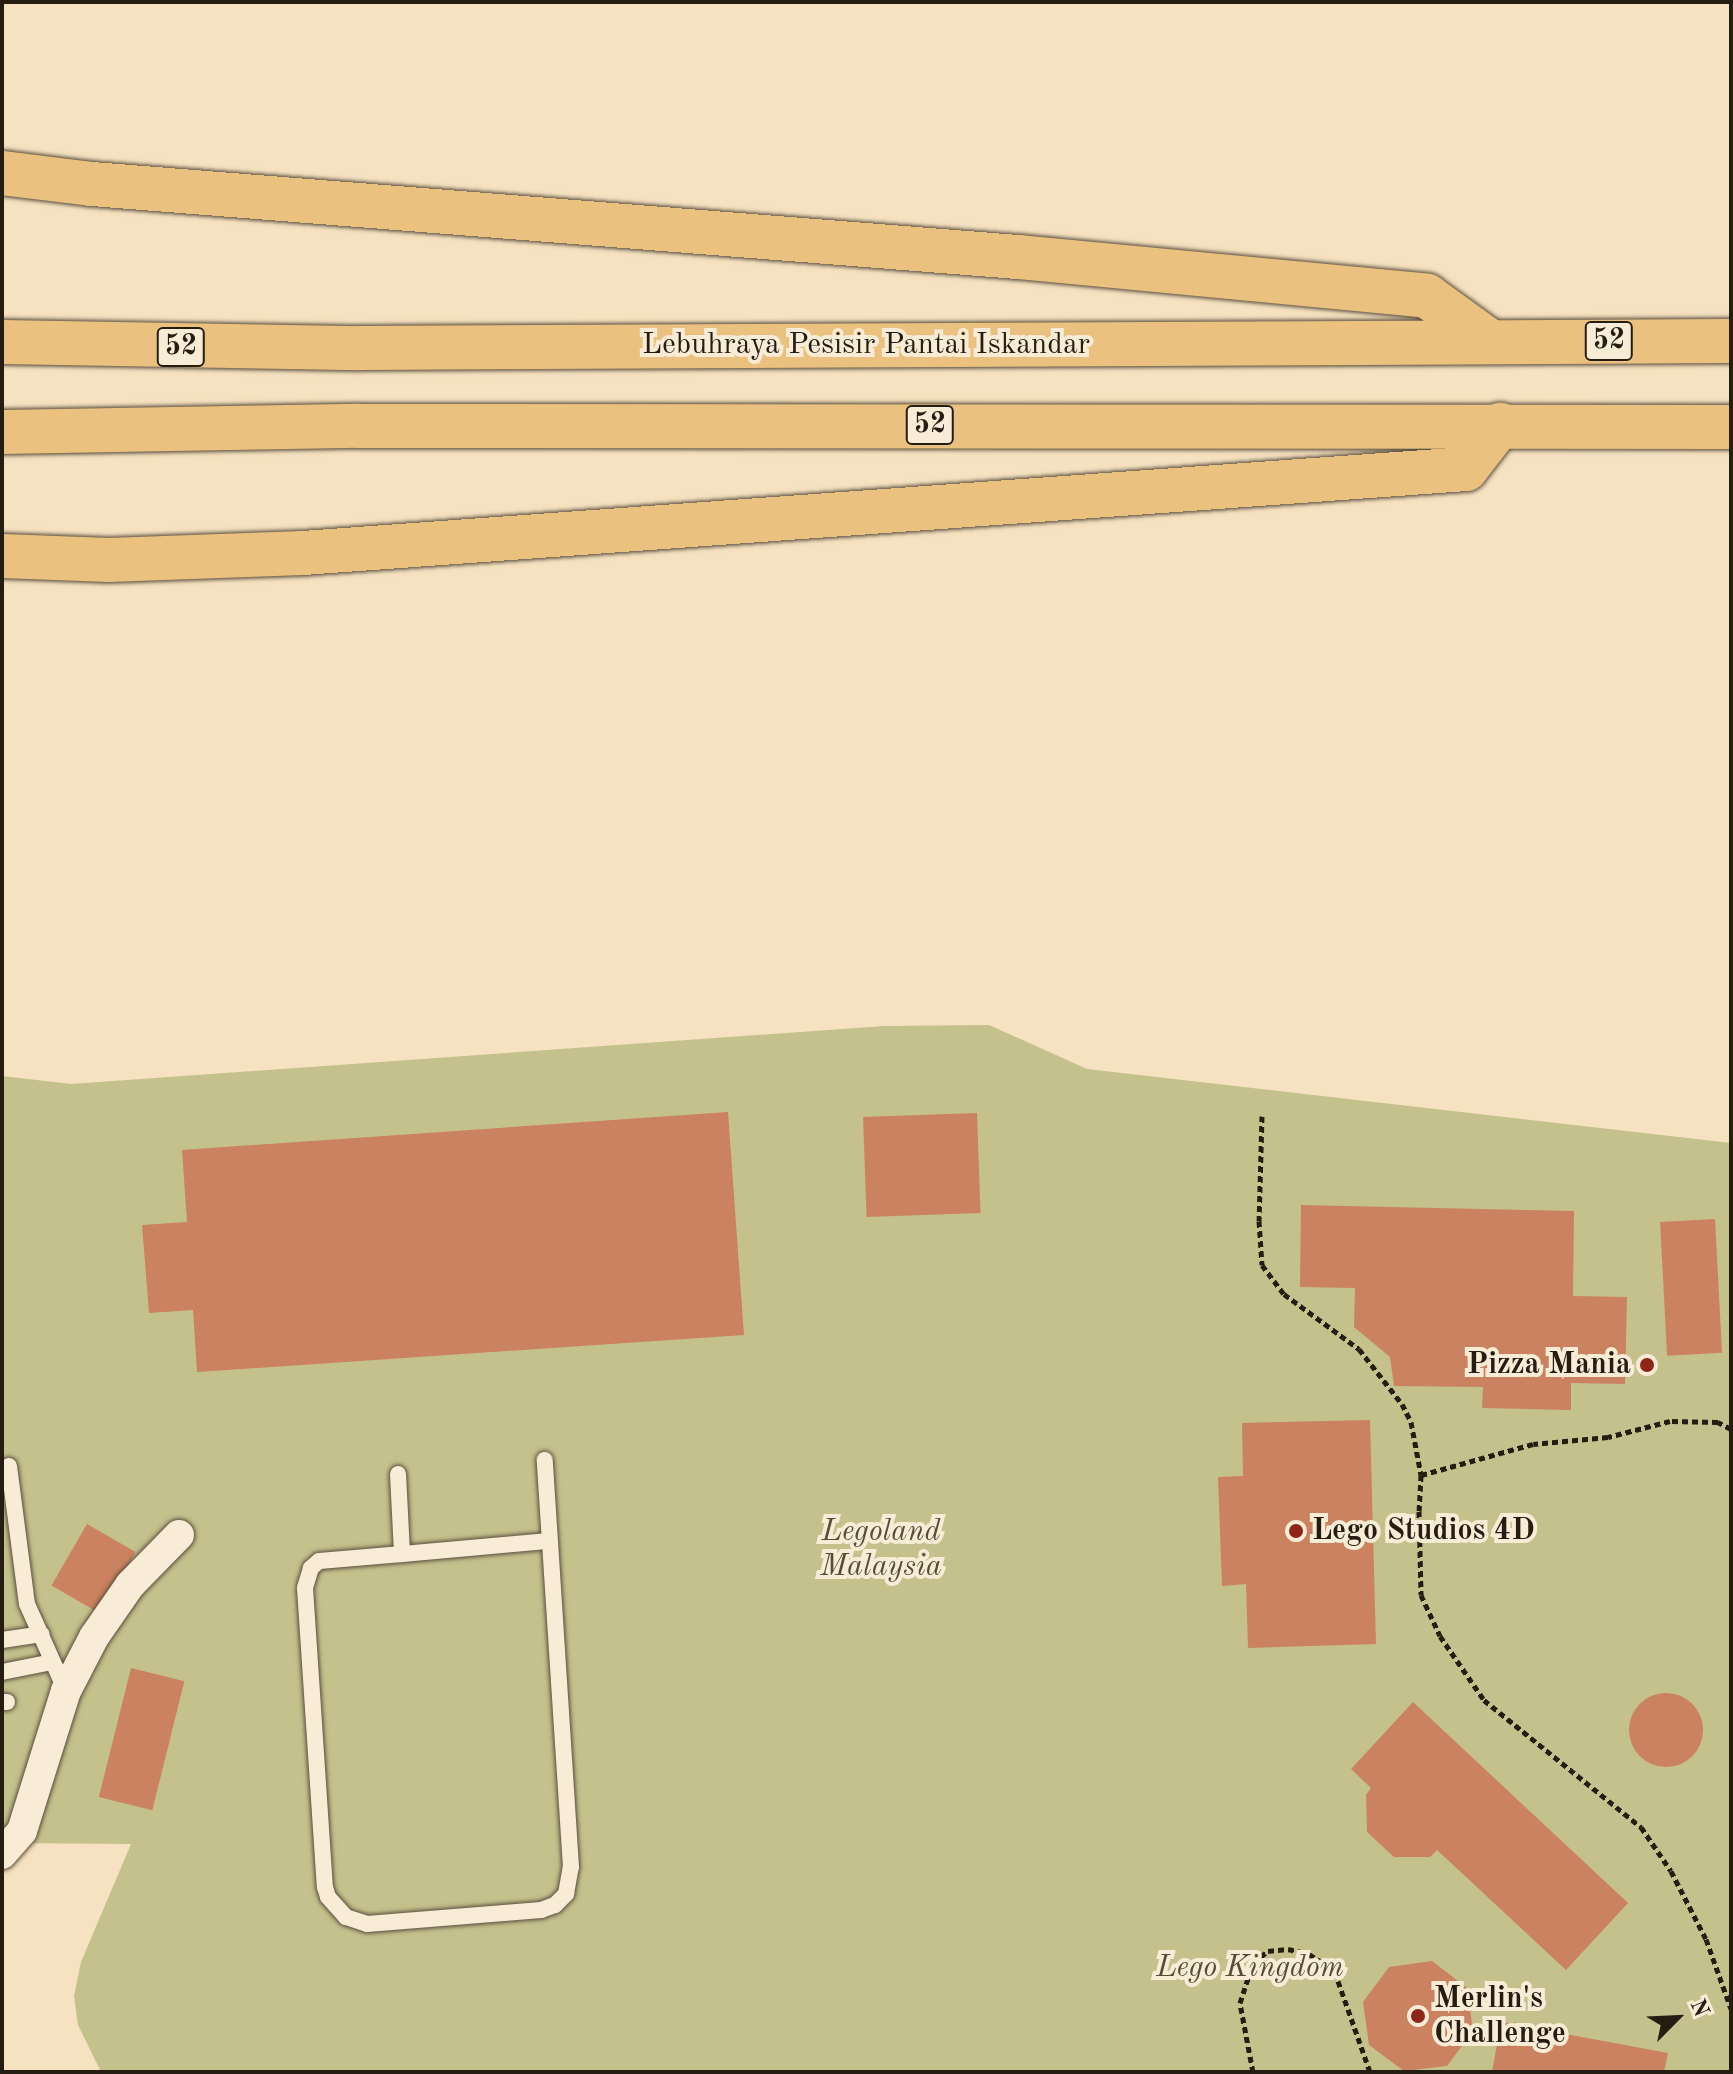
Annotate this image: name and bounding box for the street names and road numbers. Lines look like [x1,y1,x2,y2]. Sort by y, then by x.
road number: 52 [1583,317,1635,365]
road number: 52 [155,323,207,371]
street label: Lebuhraya Pesisir Pantai Iskandar [642,327,1090,363]
road number: 52 [904,401,956,449]

